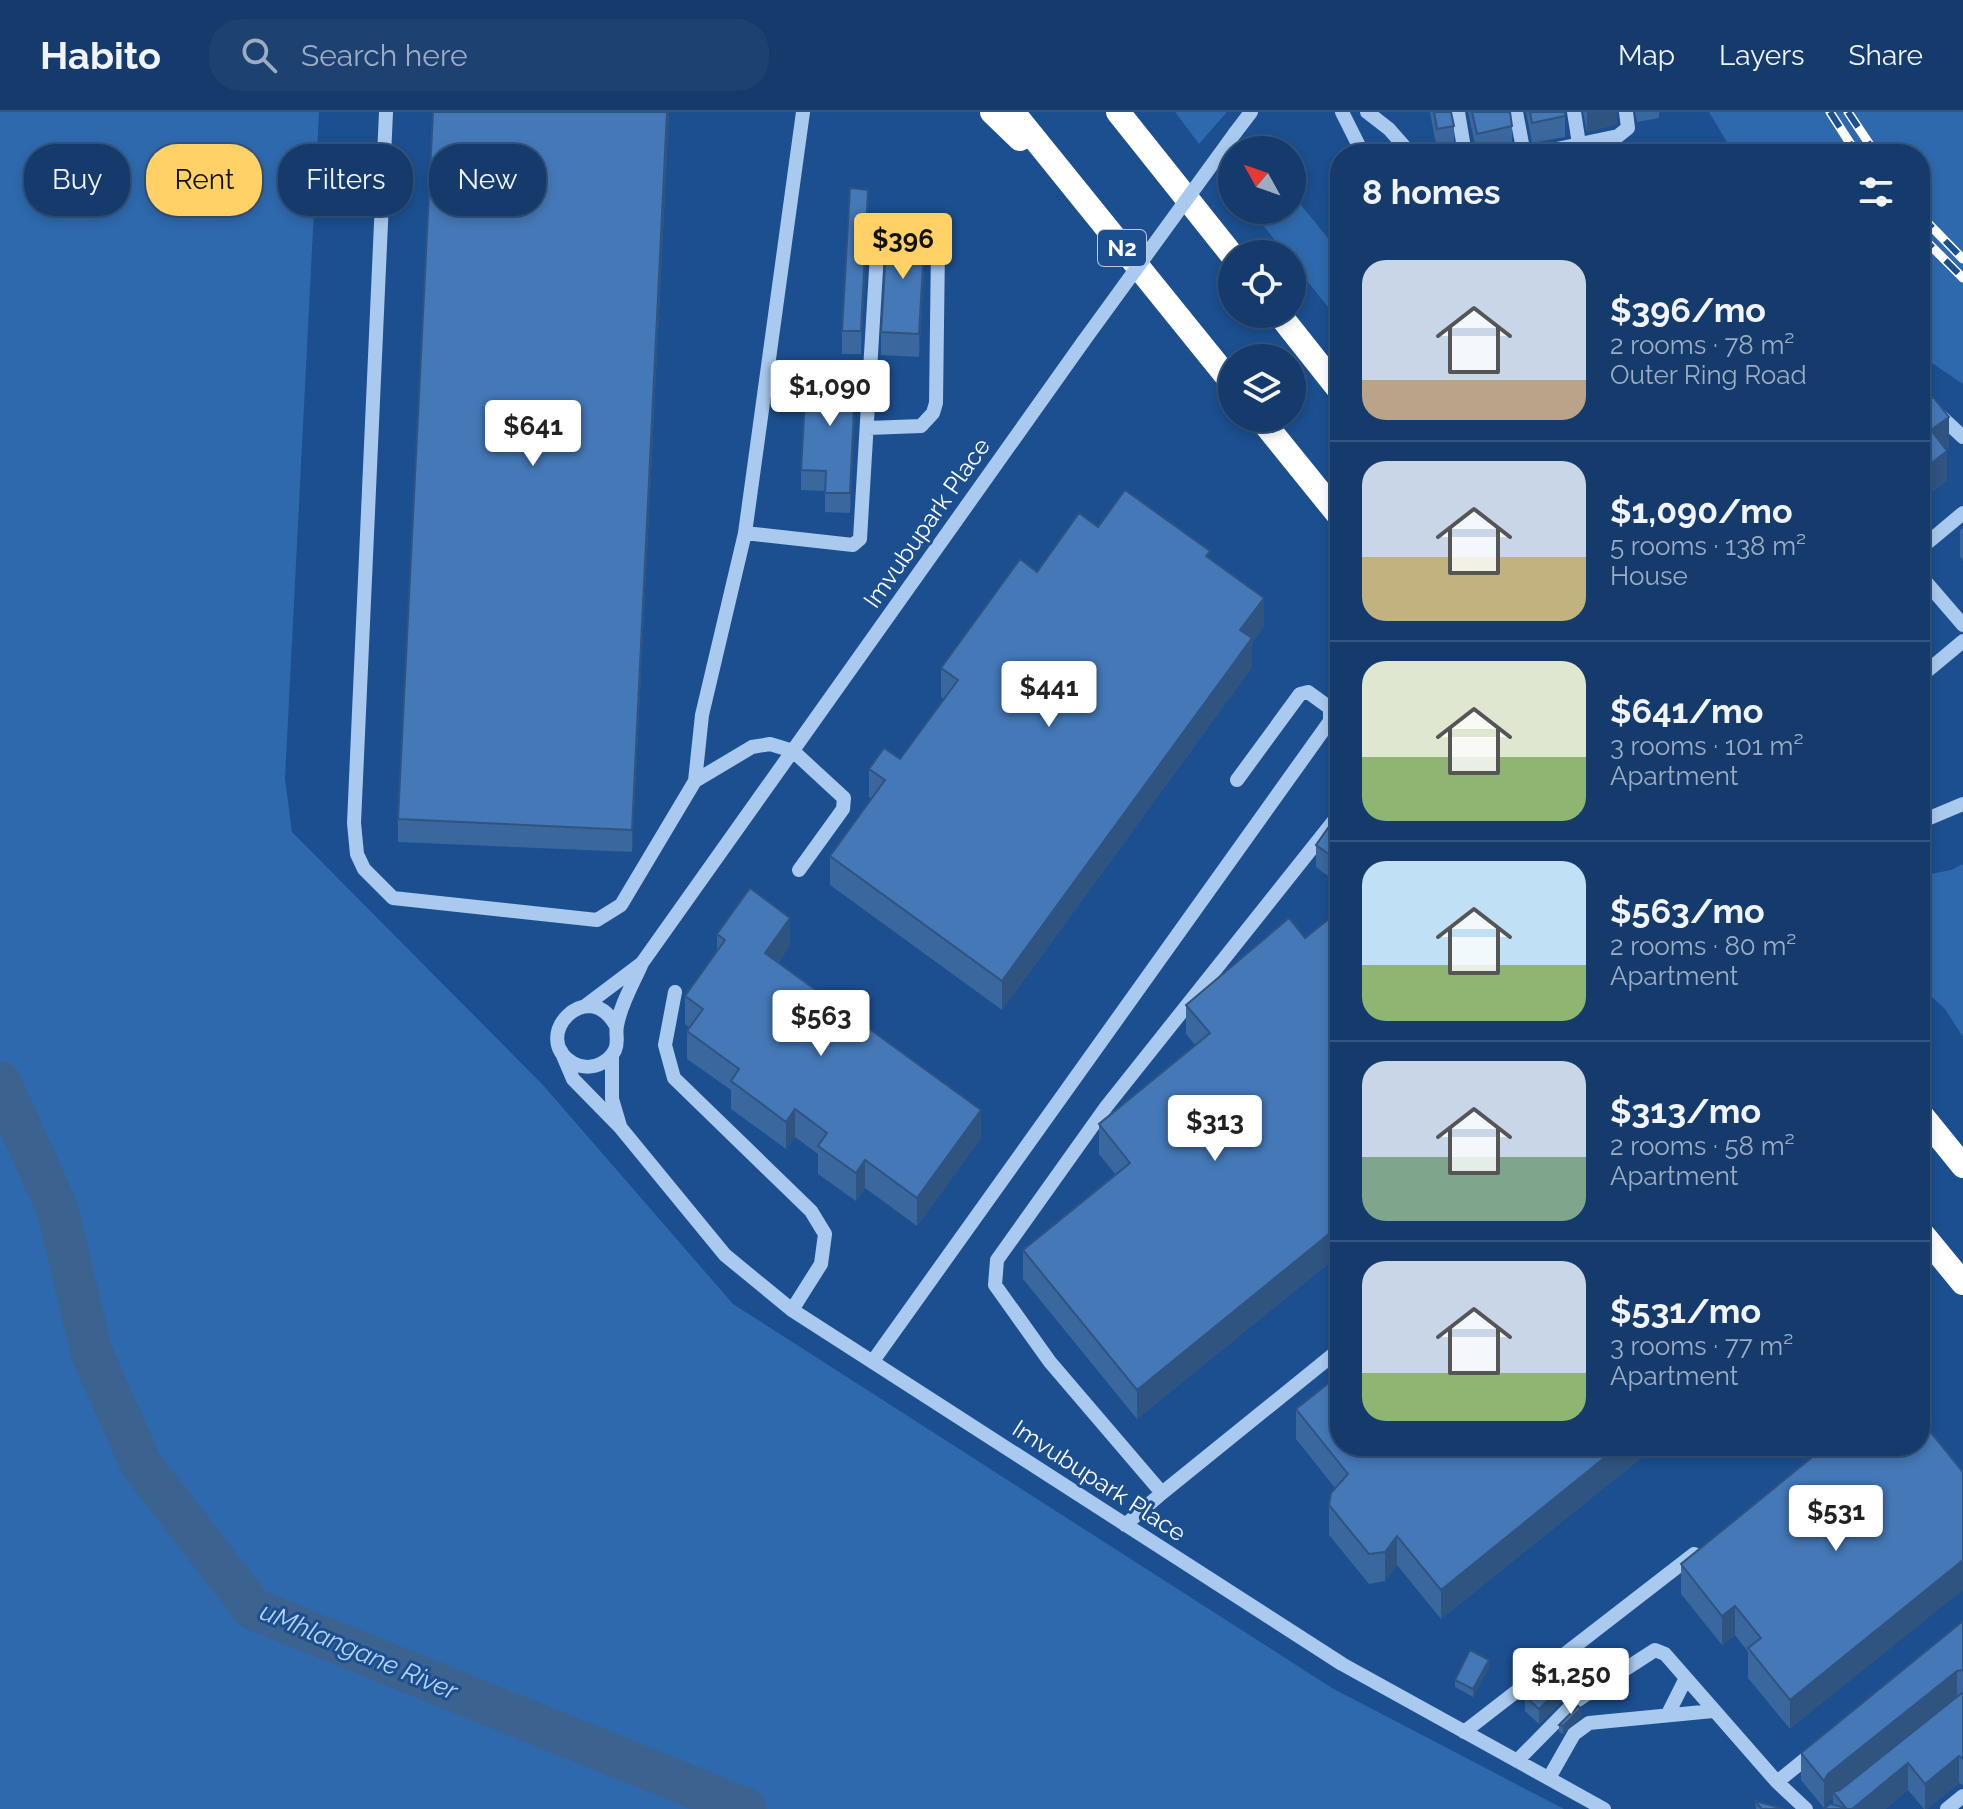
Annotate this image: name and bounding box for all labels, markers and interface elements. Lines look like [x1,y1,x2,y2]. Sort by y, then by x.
search box [209,19,769,91]
text: Habito [40,33,161,78]
icon: search [237,33,281,77]
text: Search here [301,38,468,73]
text: Map [1618,39,1675,72]
text: Layers [1719,39,1805,72]
text: Share [1849,39,1923,72]
north arrow [1218,136,1306,224]
map controls [1218,136,1306,432]
chip: Buy [24,144,130,216]
chip: Rent [146,144,262,216]
chip: Filters [278,144,413,216]
chip: New [429,144,546,216]
icon: filters [1854,170,1898,214]
text: 8 homes [1362,172,1501,212]
pin: $396 [856,213,950,281]
text: $396 [872,224,934,254]
road number: N2 [1098,230,1146,266]
button: locate [1218,240,1306,328]
text: $396/mo [1610,290,1766,330]
icon: home [1426,292,1522,388]
text: 2 rooms · 78 m² [1610,330,1794,360]
button: layers [1218,344,1306,432]
pin: $1,090 [765,360,895,428]
text: Outer Ring Road [1610,360,1807,390]
text: $1,090 [789,371,871,401]
pin: $641 [486,400,580,468]
text: $641 [503,411,563,441]
street label: Imvubupark Place [857,432,996,613]
text: $1,090/mo [1610,491,1793,531]
icon: home [1426,493,1522,589]
text: 5 rooms · 138 m² [1610,531,1806,561]
text: House [1610,561,1688,591]
pin: $441 [1002,661,1096,729]
text: $441 [1019,672,1079,702]
text: $641/mo [1610,691,1763,731]
icon: home [1426,693,1522,789]
text: 3 rooms · 101 m² [1610,731,1804,761]
text: Apartment [1610,761,1739,791]
text: $563/mo [1610,891,1765,931]
icon: home [1426,893,1522,989]
text: 2 rooms · 80 m² [1610,931,1796,961]
text: Apartment [1610,961,1739,991]
pin: $563 [774,990,868,1058]
text: $563 [790,1001,852,1031]
text: $313/mo [1610,1091,1761,1131]
icon: home [1426,1093,1522,1189]
pin: $313 [1168,1095,1262,1163]
text: $313 [1186,1106,1244,1136]
text: 2 rooms · 58 m² [1610,1131,1795,1161]
text: Apartment [1610,1161,1739,1191]
text: $531/mo [1610,1291,1761,1331]
icon: home [1426,1293,1522,1389]
text: 3 rooms · 77 m² [1610,1331,1793,1361]
text: Apartment [1610,1361,1739,1391]
street label: Imvubupark Place [1007,1414,1191,1547]
pin: $531 [1789,1485,1883,1553]
text: $531 [1807,1496,1865,1526]
water label: uMhlangane River [256,1596,463,1706]
pin: $1,250 [1506,1648,1636,1716]
text: $1,250 [1531,1659,1611,1689]

